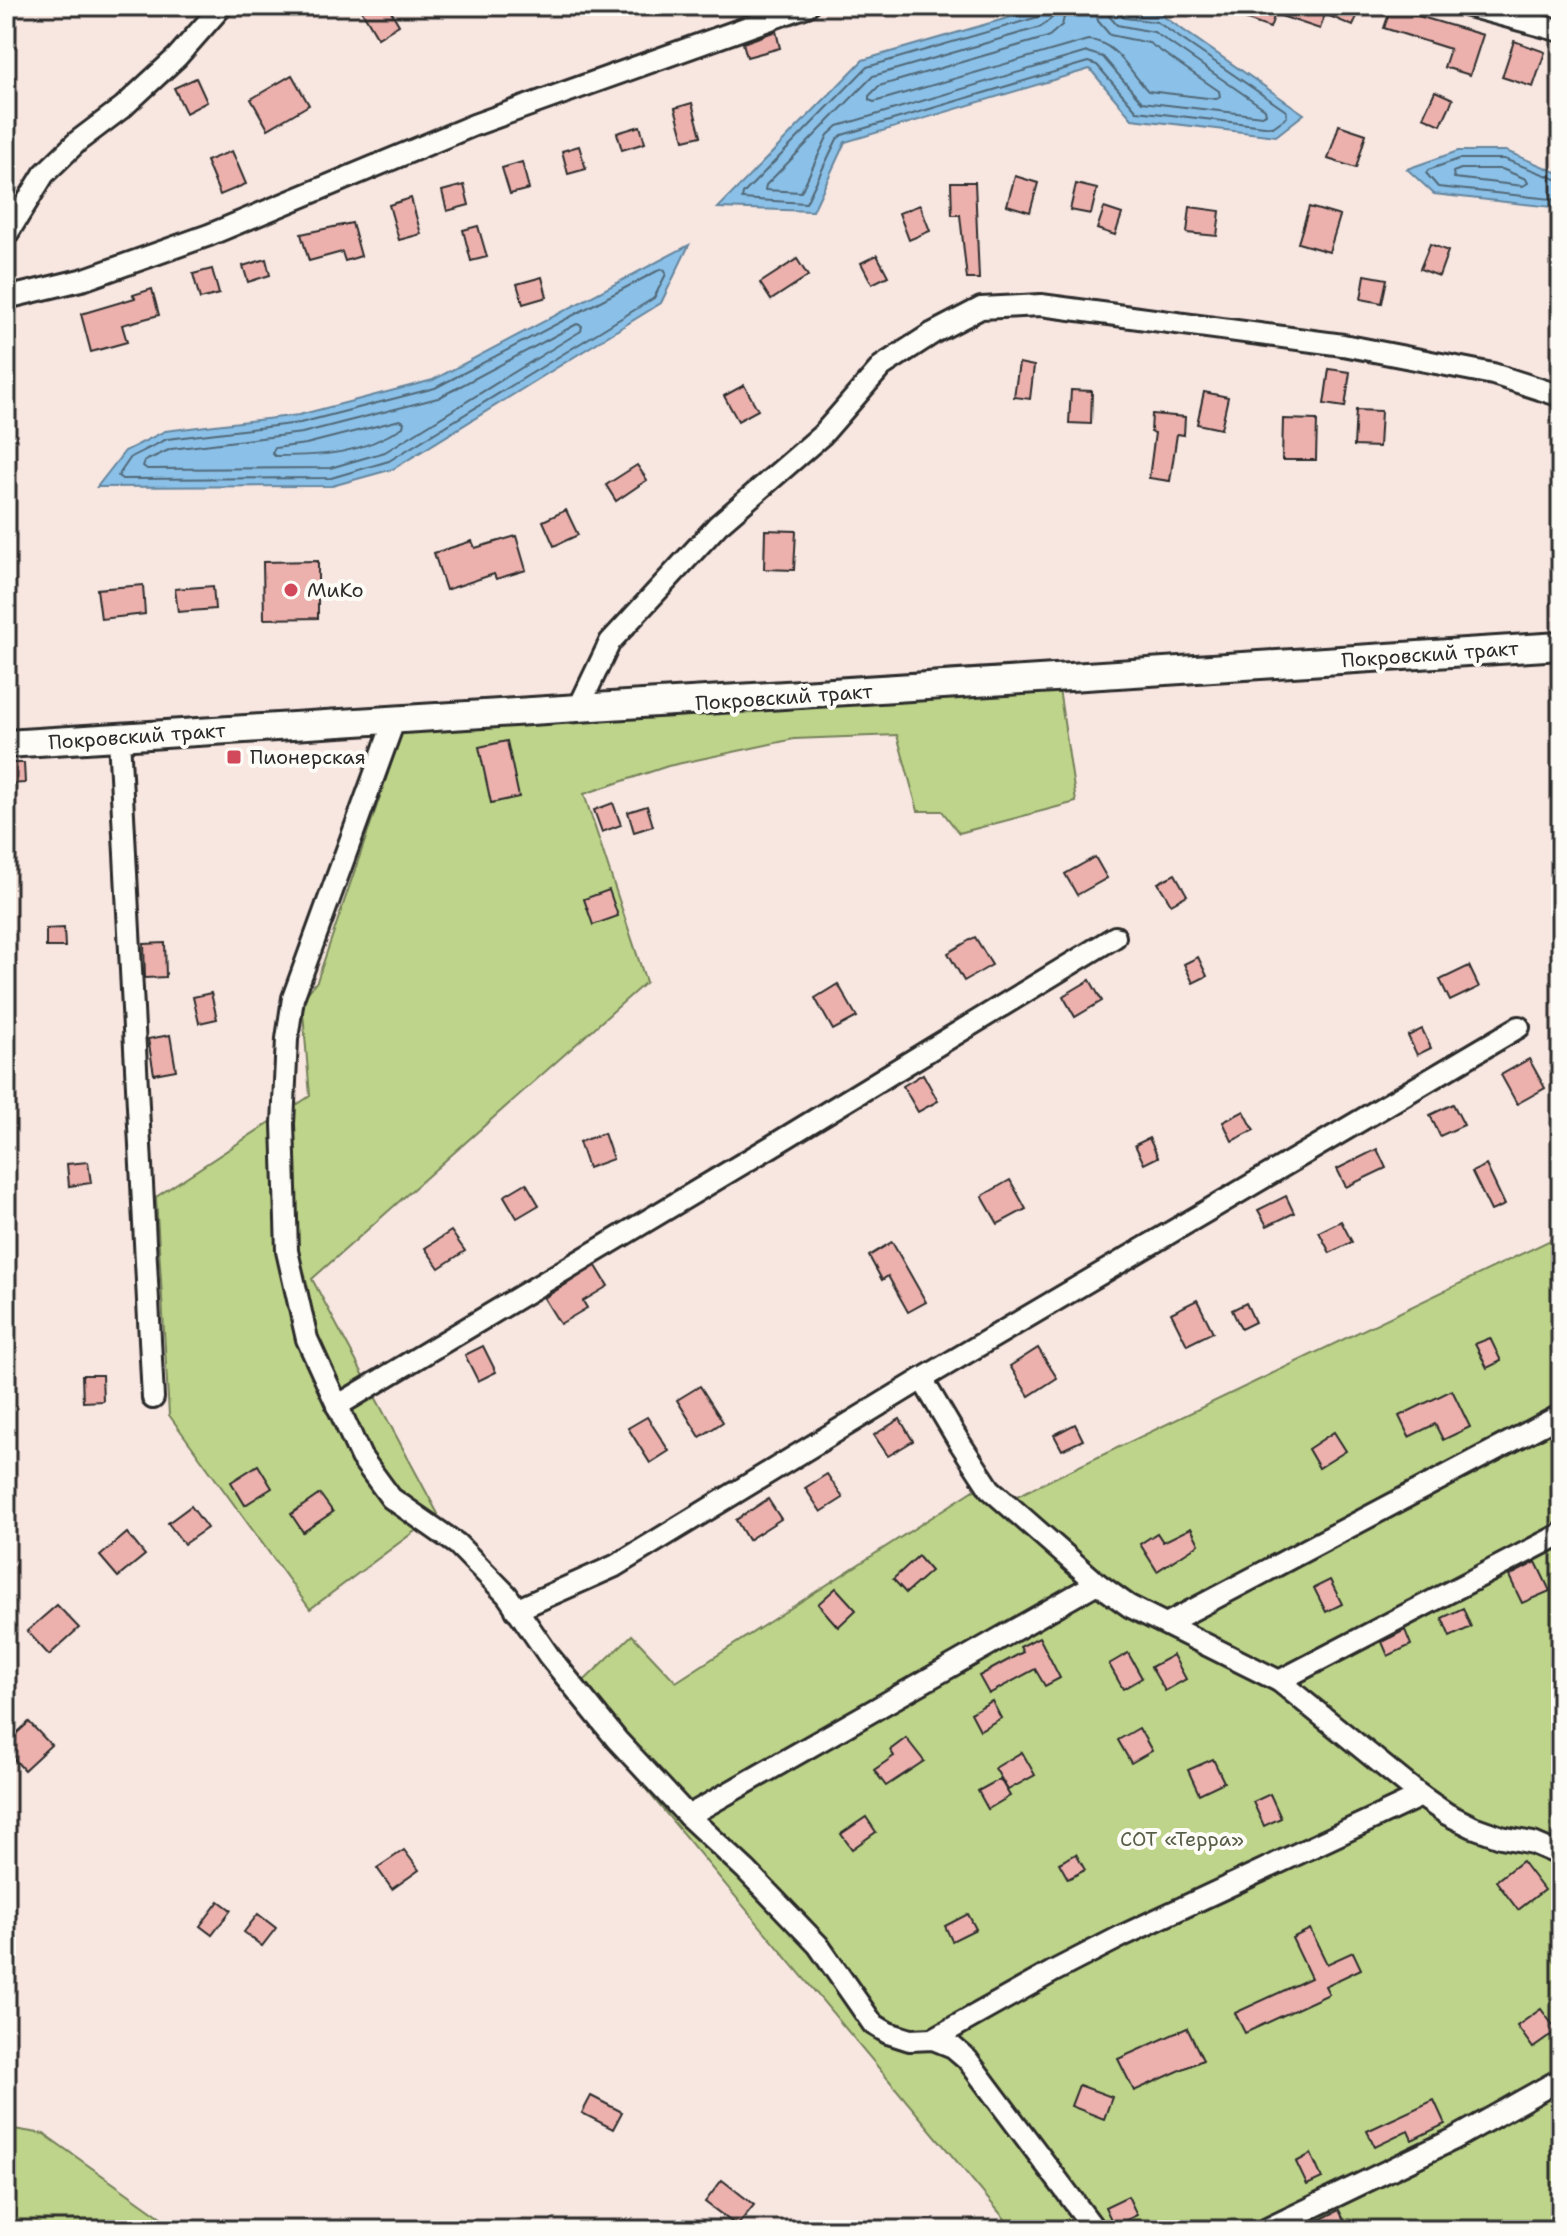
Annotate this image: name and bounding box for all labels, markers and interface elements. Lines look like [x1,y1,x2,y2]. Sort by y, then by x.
place label: МиКо [307,577,364,603]
marker: МиКо [282,581,300,599]
street label: Покровский тракт [1341,635,1520,673]
street label: Покровский тракт [695,678,874,716]
street label: Покровский тракт [48,717,227,755]
place label: Пионерская [250,744,366,770]
marker: Пионерская [225,748,243,766]
park label: СОТ «Терра» [1120,1826,1244,1852]

